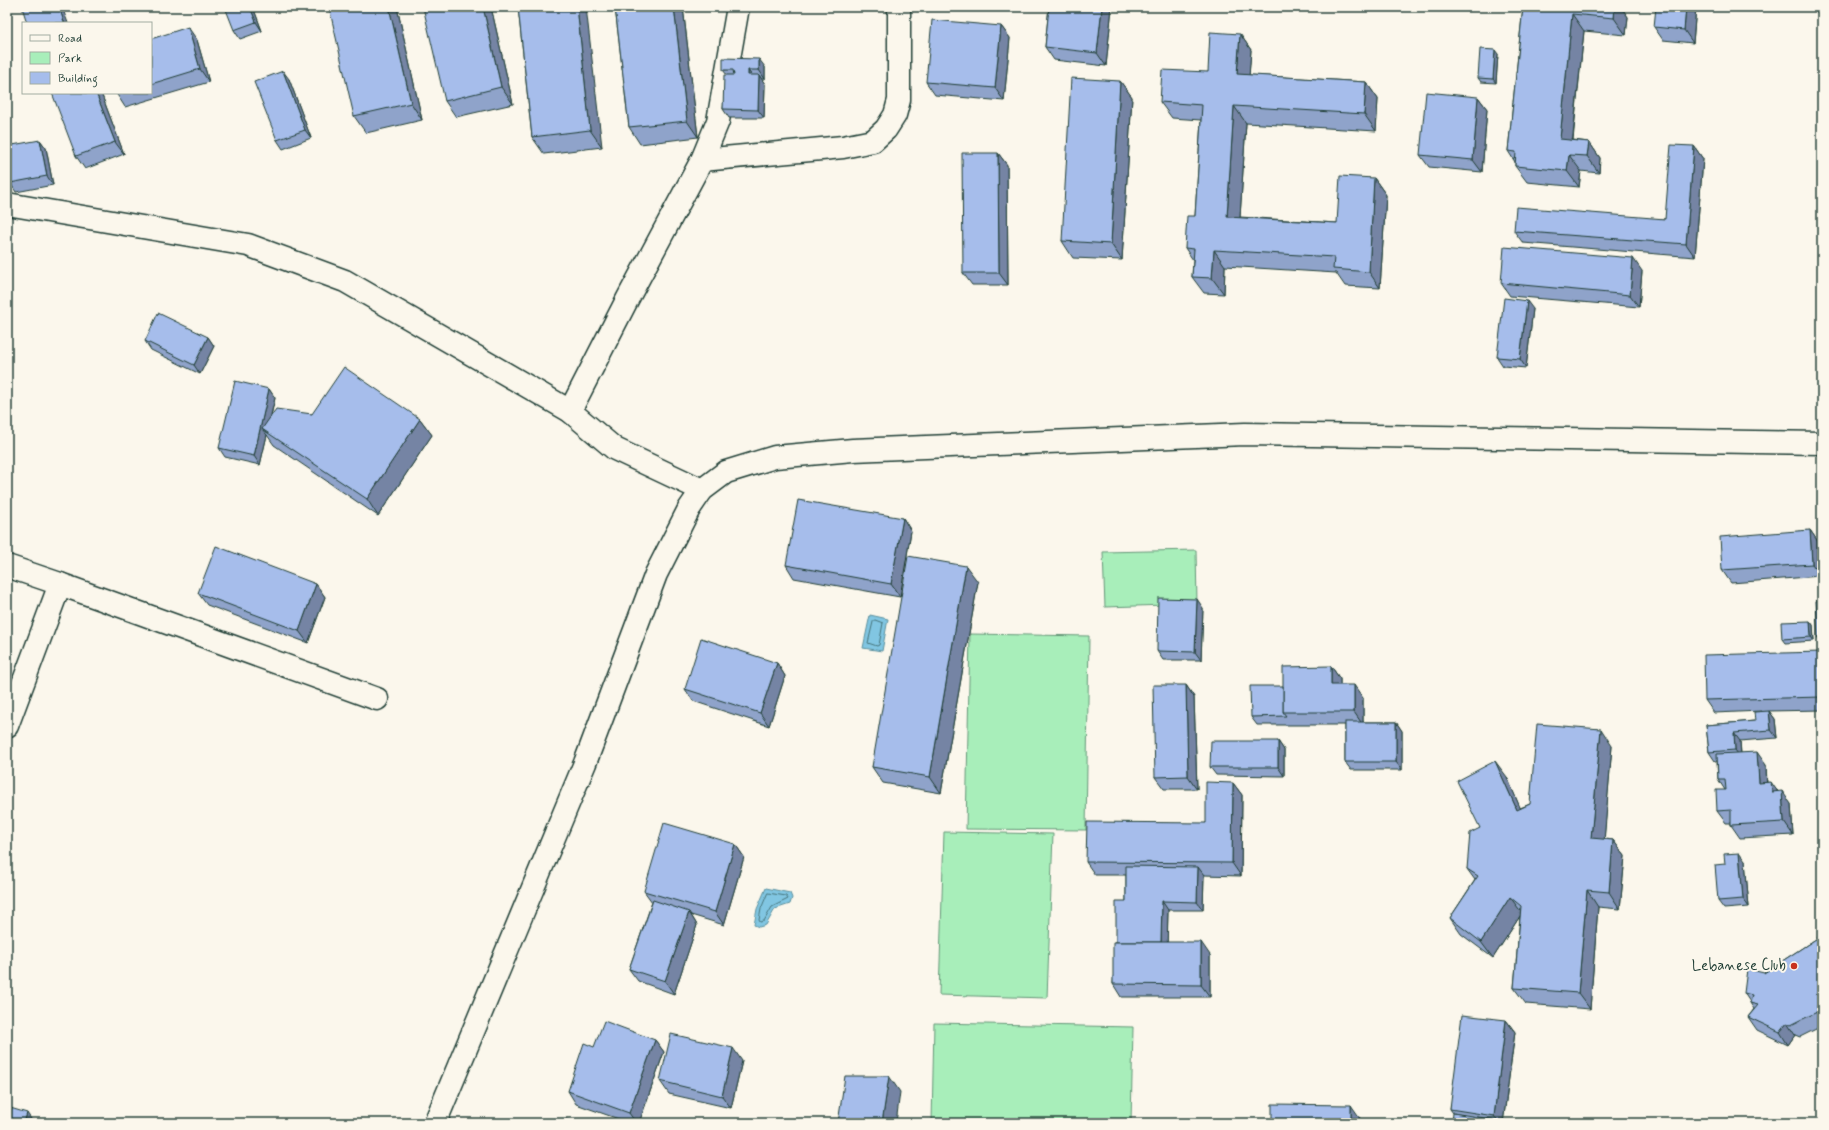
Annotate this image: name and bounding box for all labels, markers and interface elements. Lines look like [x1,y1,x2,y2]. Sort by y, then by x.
legend [22,22,152,94]
text: Road [58,31,82,47]
text: Park [58,51,82,67]
text: Building [58,71,98,88]
place label: Lebanese Club [1692,956,1786,976]
marker: Lebanese Club [1789,961,1799,971]

